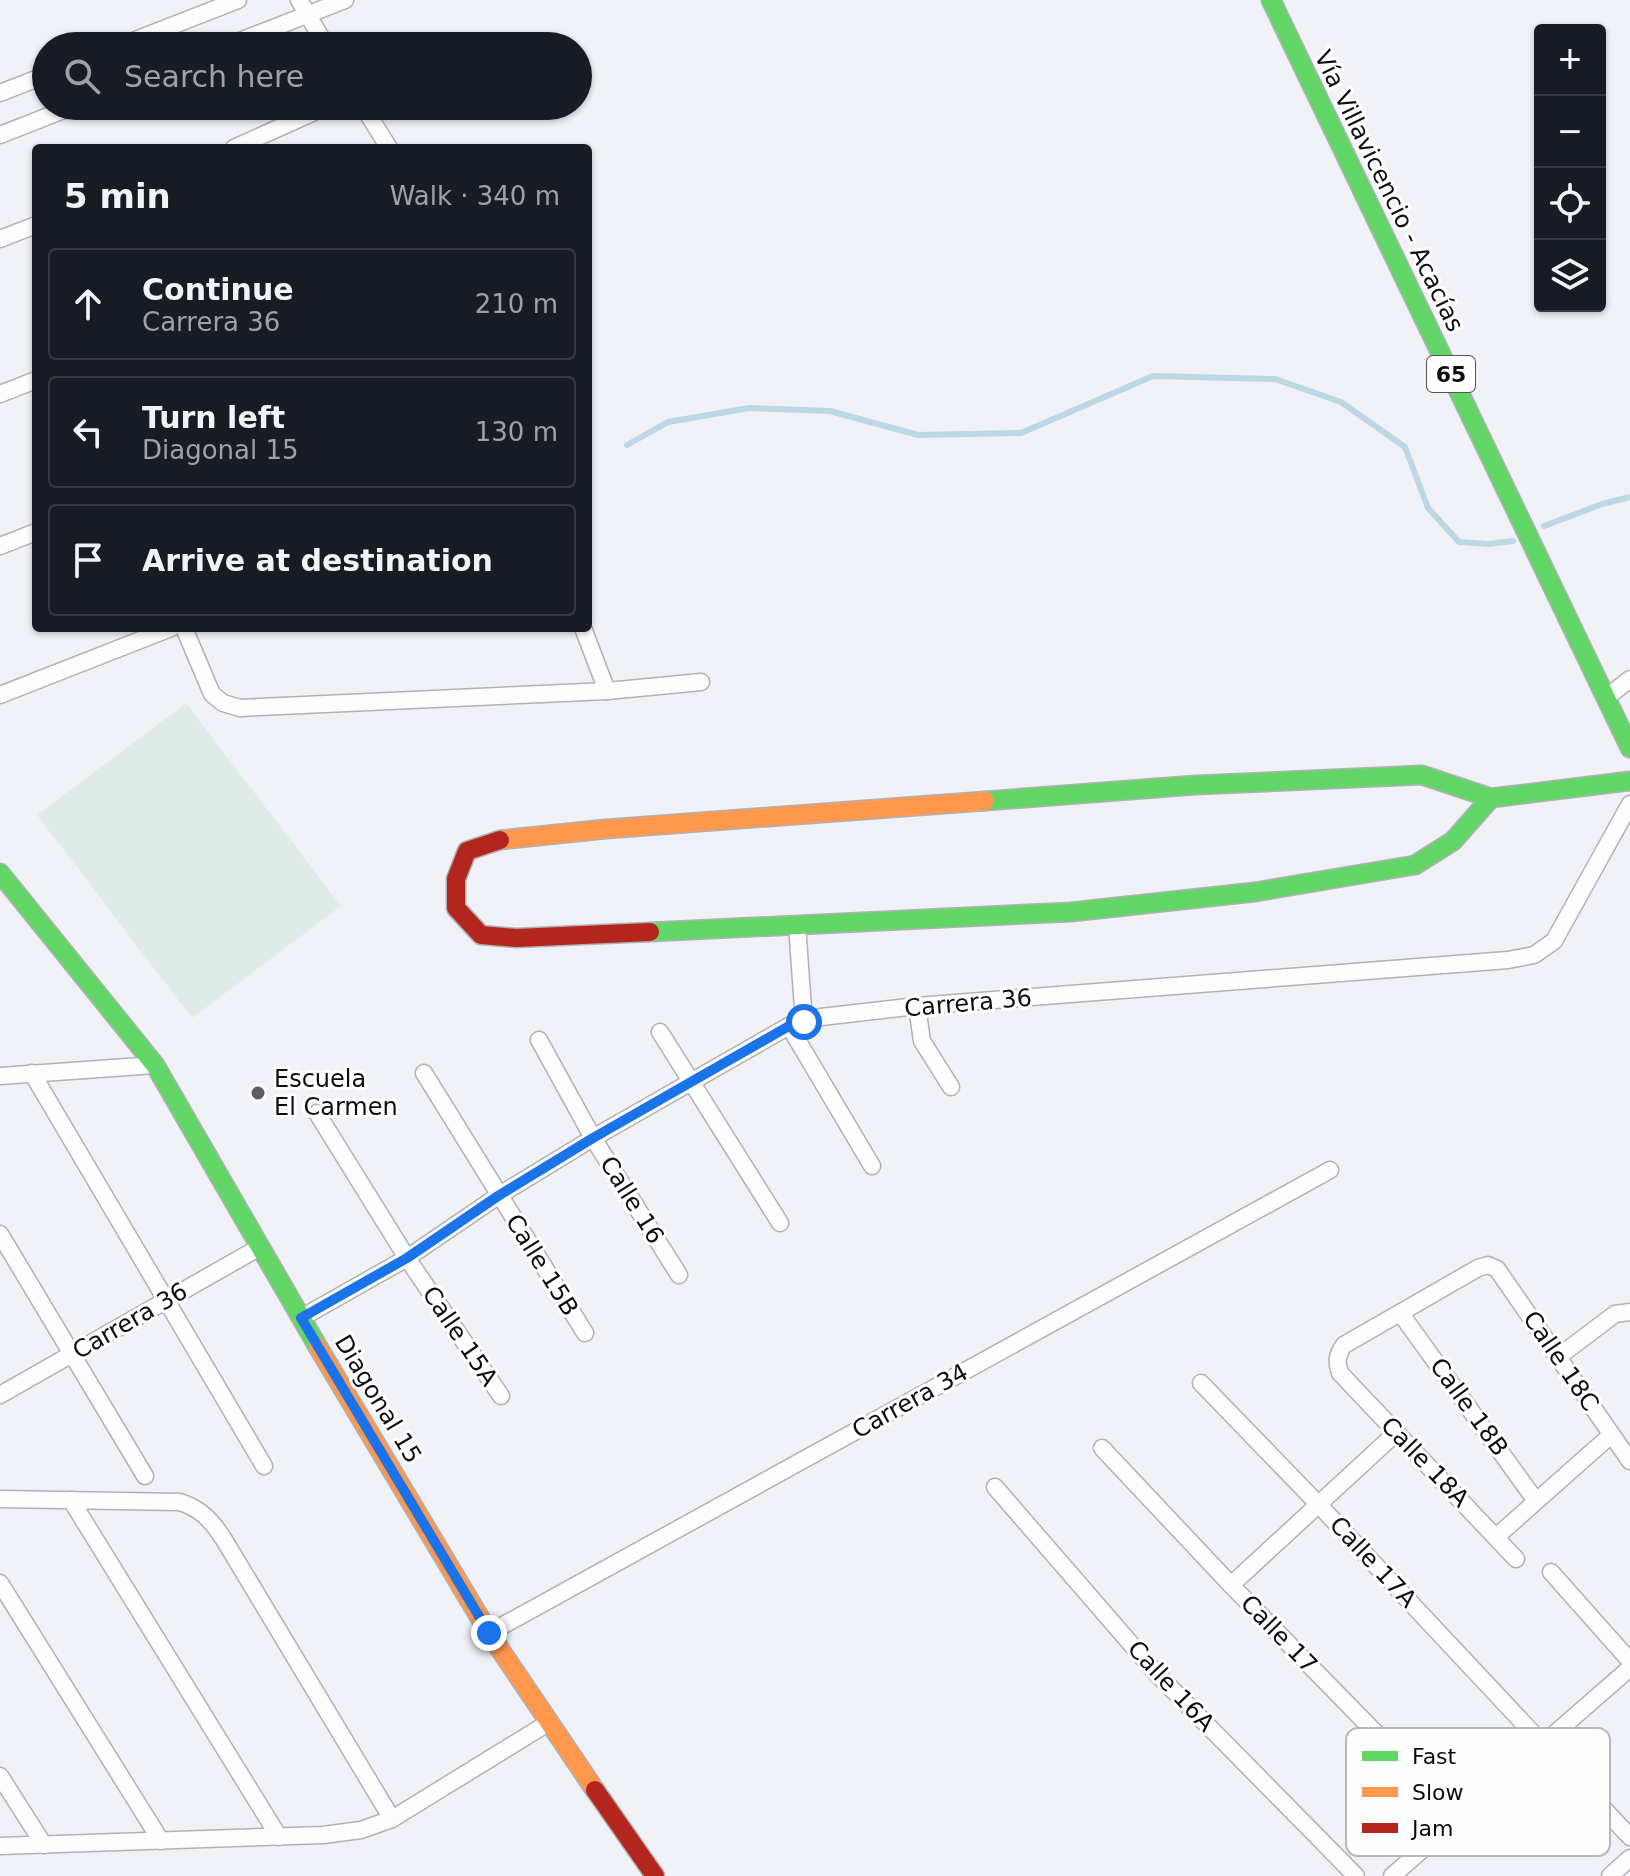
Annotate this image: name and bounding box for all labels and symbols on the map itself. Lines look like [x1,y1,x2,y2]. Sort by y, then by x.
street label: Vía Villavicencio - Acacías [1309,46,1469,336]
road number: 65 [1427,356,1475,392]
street label: Carrera 36 [903,983,1033,1023]
route start [786,1004,822,1040]
place label: Escuela El Carmen [274,1065,398,1121]
marker: Escuela El Carmen [249,1084,267,1102]
street label: Calle 16 [594,1151,670,1249]
street label: Calle 15B [500,1209,584,1321]
street label: Carrera 36 [68,1277,192,1365]
street label: Calle 15A [416,1281,504,1392]
street label: Calle 18C [1517,1306,1605,1416]
street label: Diagonal 15 [329,1330,427,1468]
street label: Calle 18B [1424,1353,1514,1461]
street label: Carrera 34 [847,1358,973,1444]
street label: Calle 18A [1375,1411,1475,1513]
street label: Calle 17A [1324,1511,1423,1614]
street label: Calle 17 [1235,1589,1323,1679]
route end [471,1615,507,1651]
street label: Calle 16A [1122,1635,1221,1738]
legend [1346,1728,1610,1856]
text: Fast [1412,1744,1457,1769]
text: Slow [1412,1780,1464,1805]
text: Jam [1410,1816,1453,1841]

